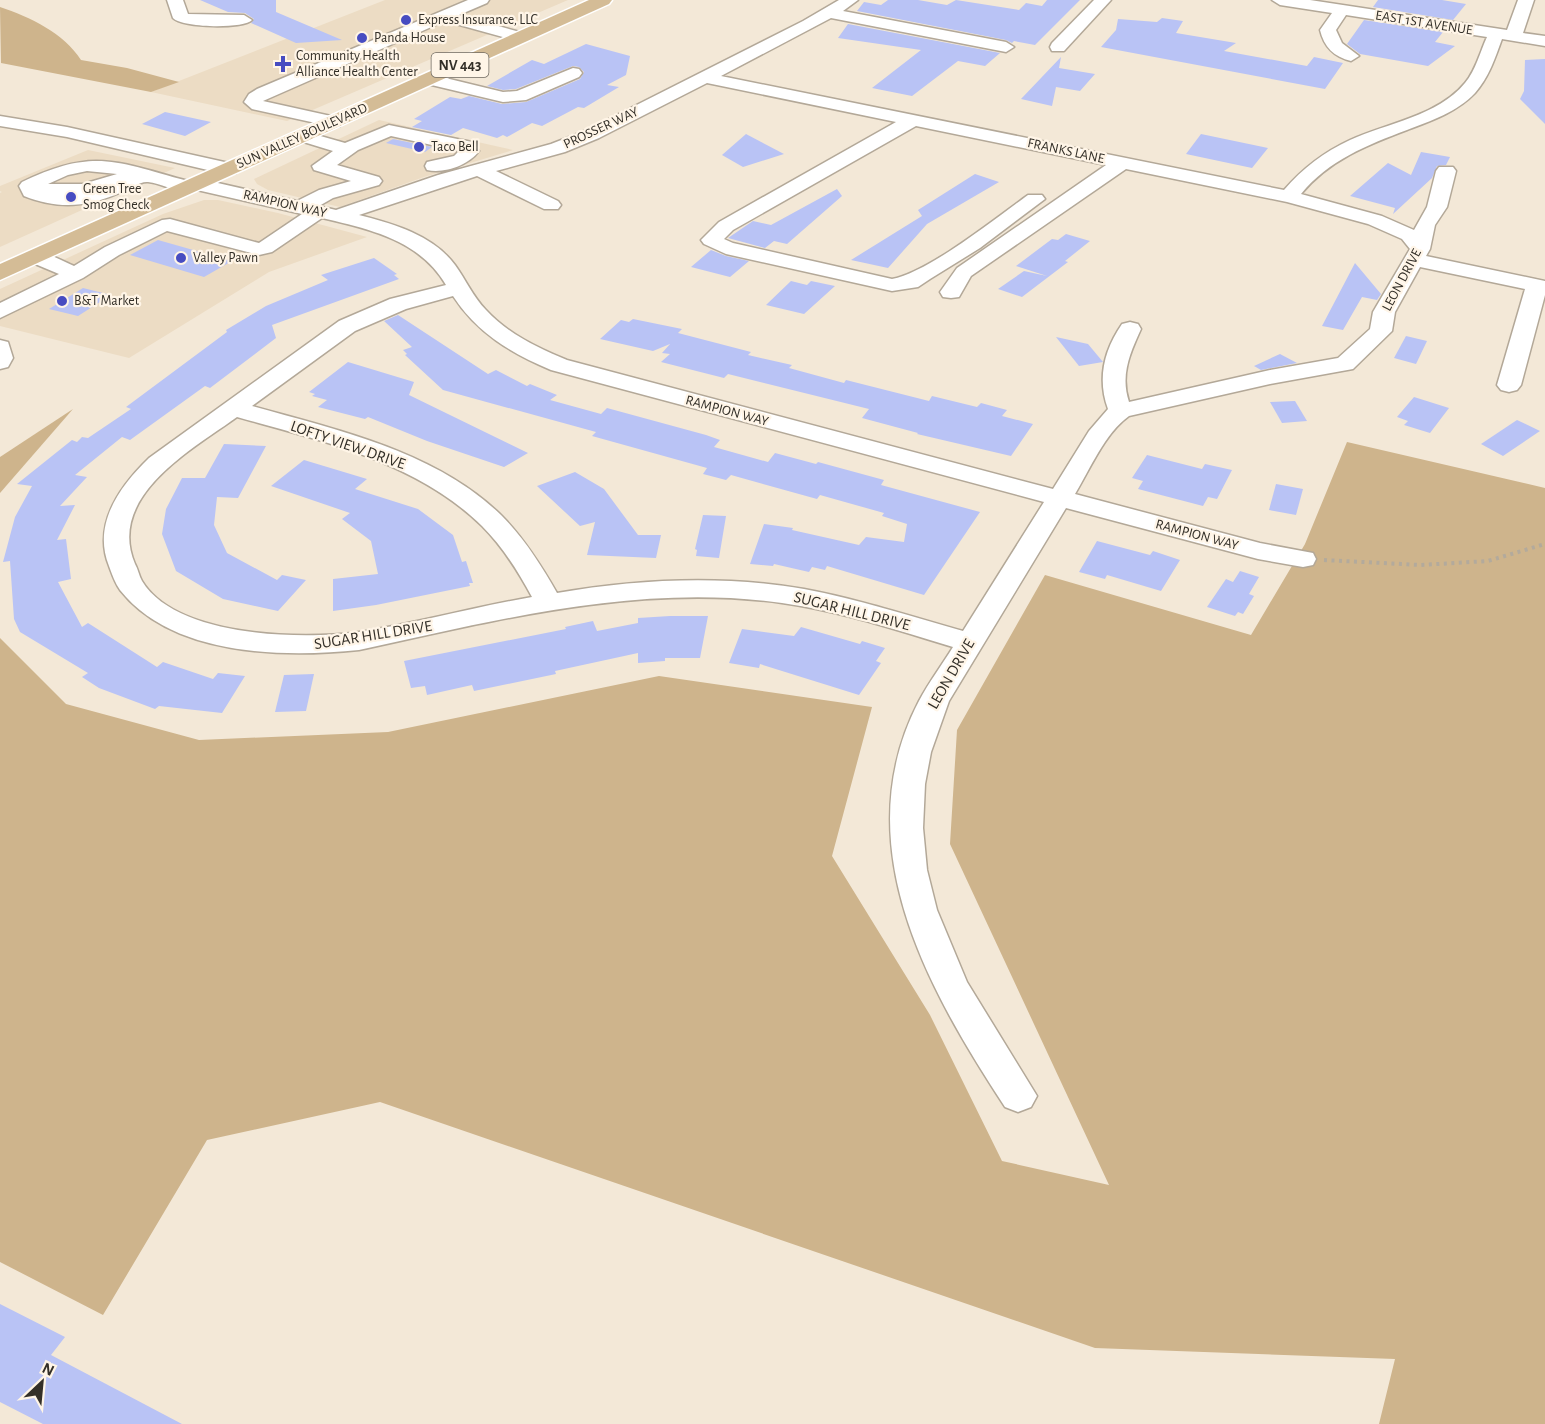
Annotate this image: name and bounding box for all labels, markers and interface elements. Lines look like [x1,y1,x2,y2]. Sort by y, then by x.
street label: EAST 1ST AVENUE [1374,8,1474,38]
marker: Express Insurance, LLC [399,13,413,27]
place label: Express Insurance, LLC [418,13,538,27]
marker: Panda House [355,31,369,45]
place label: Panda House [374,31,445,45]
place label: Community Health Alliance Health Center [296,49,418,79]
road number: NV 443 [432,53,488,77]
marker: Community Health Alliance Health Center [274,55,292,73]
street label: SUN VALLEY BOULEVARD [235,101,369,171]
street label: PROSSER WAY [561,104,641,151]
street label: FRANKS LANE [1026,136,1106,166]
marker: Taco Bell [412,140,426,154]
place label: Taco Bell [431,140,479,154]
place label: Green Tree Smog Check [83,182,150,212]
street label: RAMPION WAY [242,188,329,221]
marker: Green Tree Smog Check [64,190,78,204]
street label: LEON DRIVE [1380,246,1424,313]
marker: Valley Pawn [174,251,188,265]
place label: Valley Pawn [193,251,258,265]
marker: B&T Market [55,294,69,308]
place label: B&T Market [74,294,140,308]
street label: RAMPION WAY [684,393,771,429]
street label: LOFTY VIEW DRIVE [288,418,408,472]
street label: RAMPION WAY [1154,517,1241,553]
street label: SUGAR HILL DRIVE [792,589,912,633]
street label: SUGAR HILL DRIVE [313,618,433,652]
street label: LEON DRIVE [925,636,978,712]
north arrow [12,1352,72,1412]
text: N [40,1360,57,1379]

